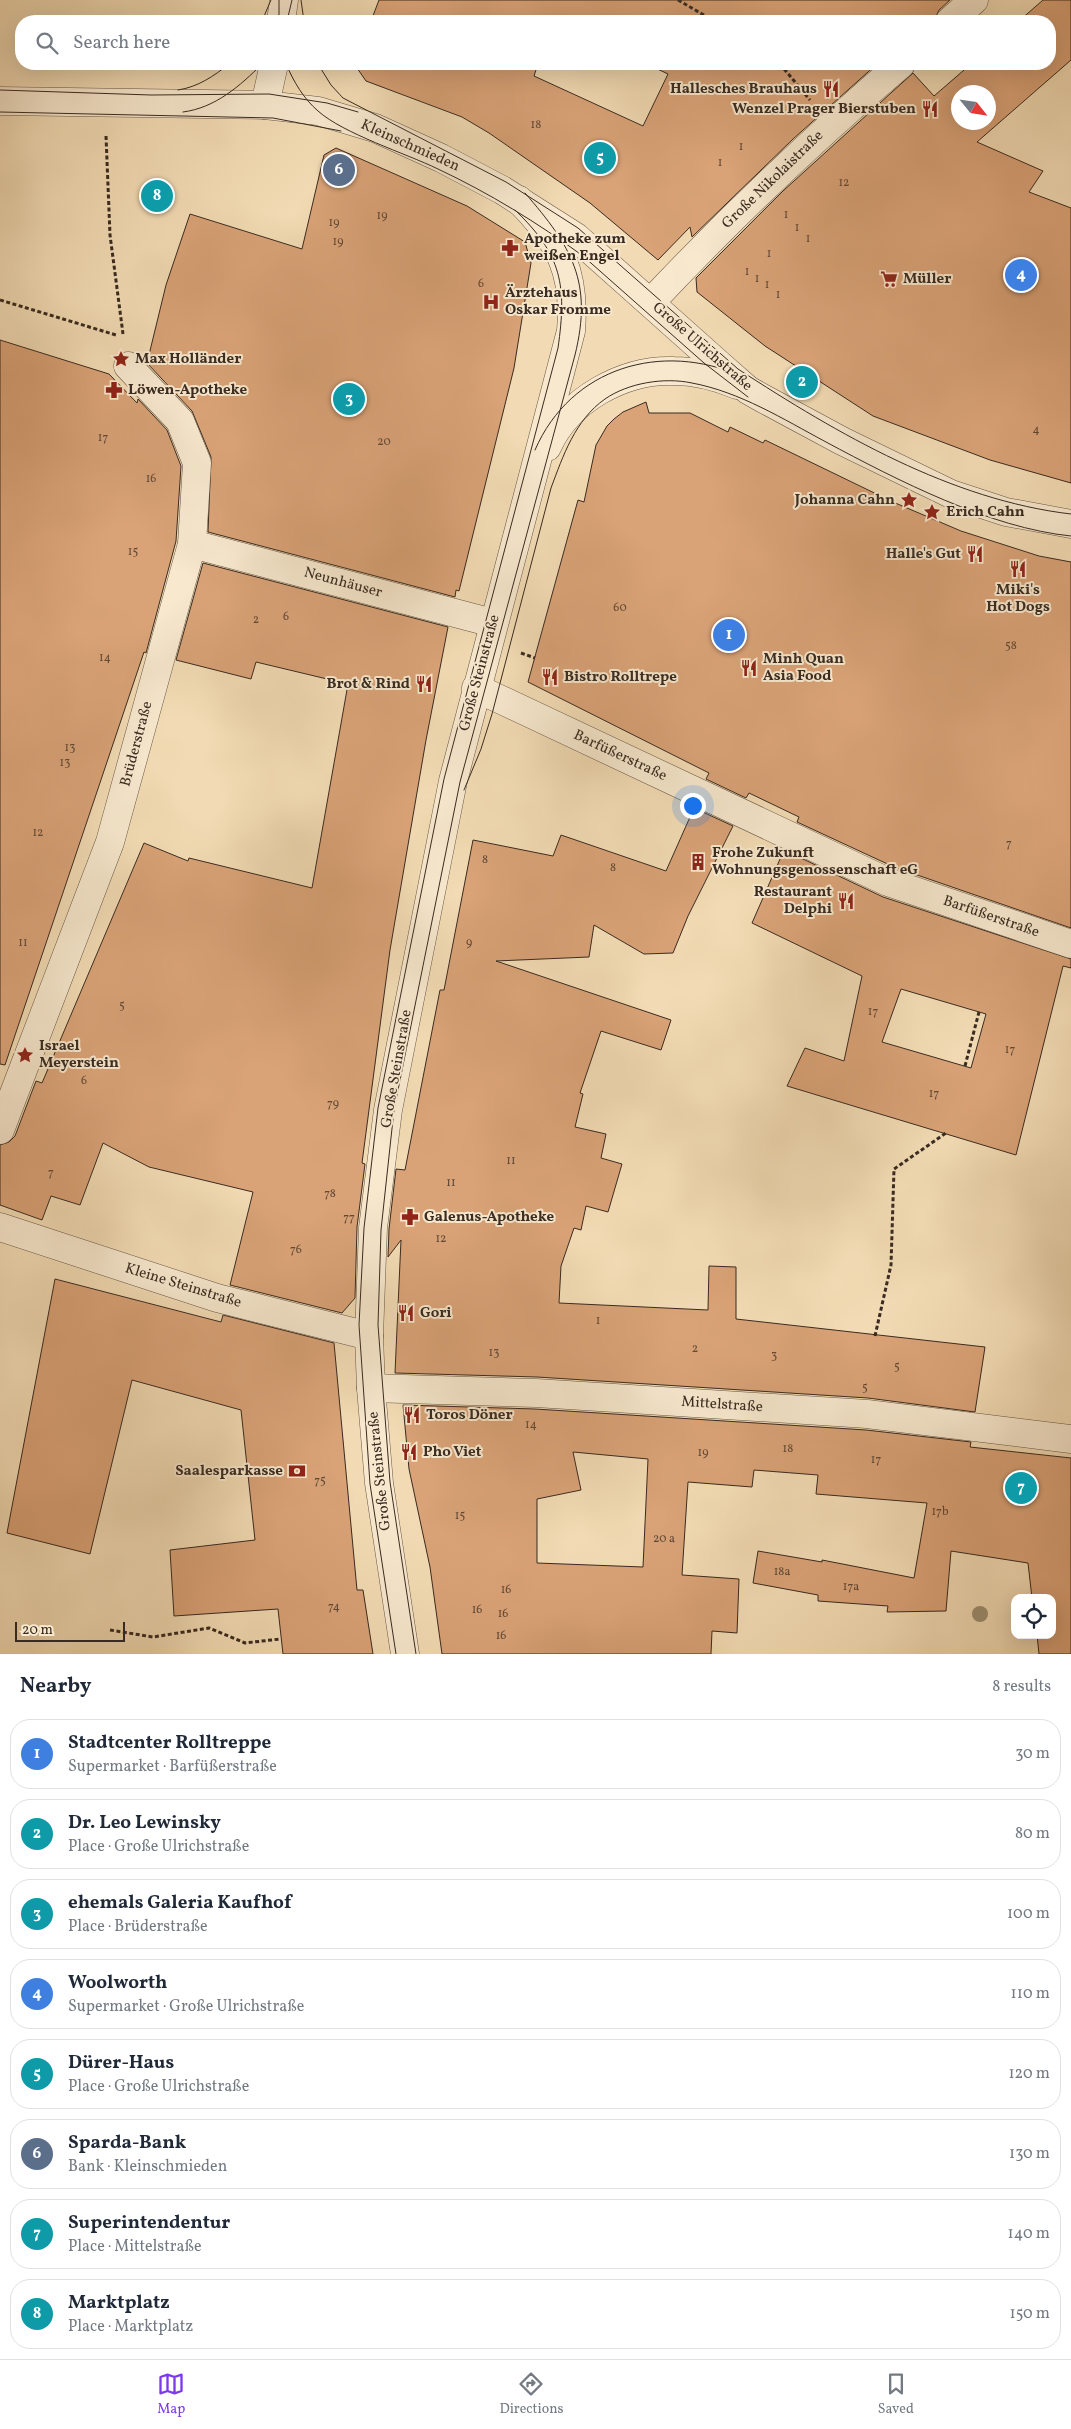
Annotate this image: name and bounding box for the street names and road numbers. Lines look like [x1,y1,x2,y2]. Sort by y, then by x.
street label: Kleinschmieden [357,115,463,177]
street label: Große Nikolaistraße [718,126,828,234]
street label: Große Ulrichstraße [647,298,757,396]
street label: Neunhäuser [301,562,385,604]
street label: Große Steinstraße [454,612,506,734]
street label: Brüderstraße [116,699,158,789]
street label: Barfüßerstraße [570,725,670,787]
street label: Barfüßerstraße [940,891,1042,943]
street label: Große Steinstraße [376,1008,418,1130]
street label: Kleine Steinstraße [122,1258,244,1314]
street label: Mittelstraße [680,1392,764,1418]
street label: Große Steinstraße [363,1410,397,1532]

